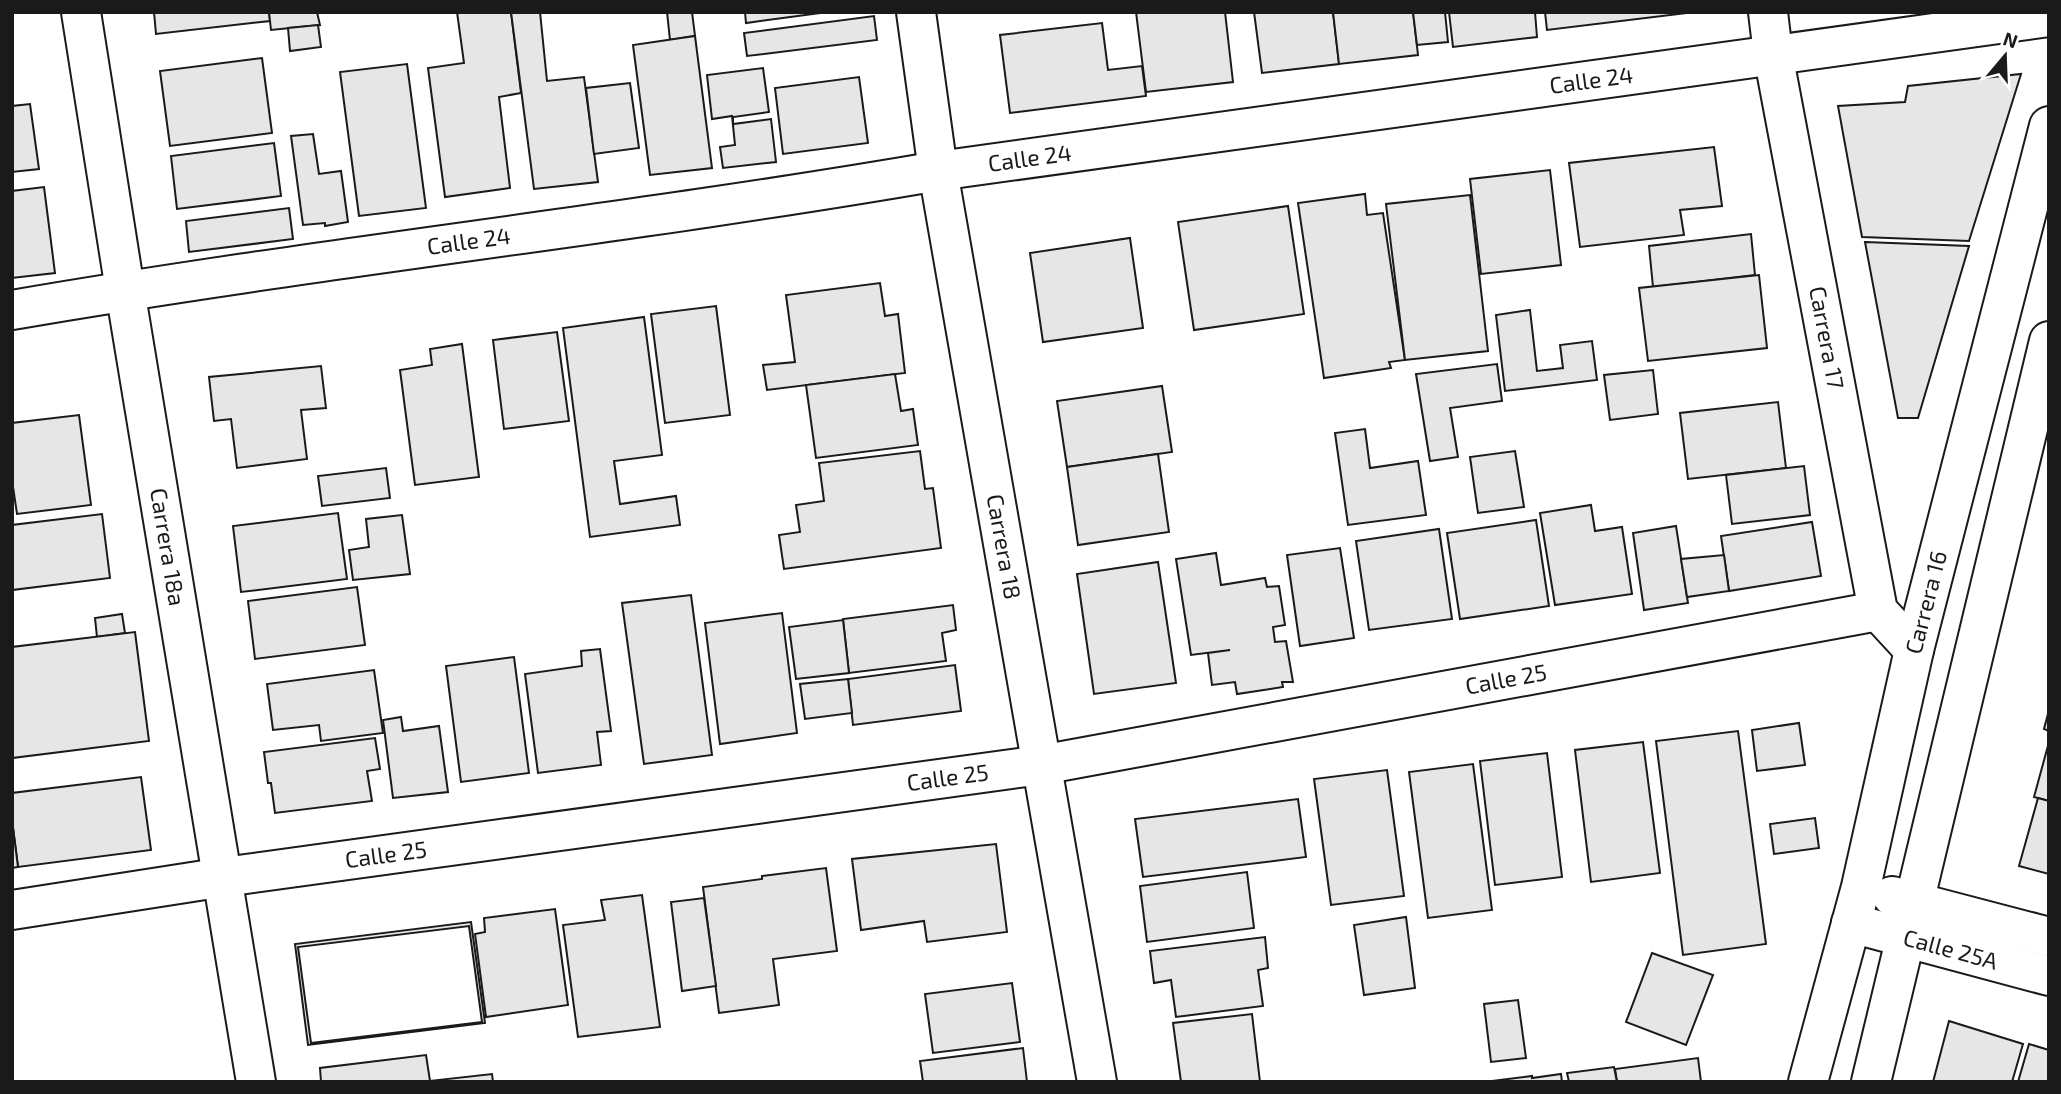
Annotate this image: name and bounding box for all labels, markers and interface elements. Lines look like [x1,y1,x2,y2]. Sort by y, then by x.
north arrow [1970,21,2040,91]
text: N [2000,26,2021,53]
street label: Calle 24 [1548,60,1635,99]
street label: Calle 24 [986,138,1073,177]
street label: Calle 24 [425,221,512,260]
street label: Carrera 17 [1804,284,1851,392]
street label: Carrera 18a [145,486,192,608]
street label: Carrera 18 [982,492,1028,601]
street label: Carrera 16 [1899,548,1952,657]
street label: Calle 25 [1463,657,1549,700]
street label: Calle 25 [905,757,990,796]
street label: Calle 25 [343,834,428,873]
street label: Calle 25A [1901,923,2002,975]

